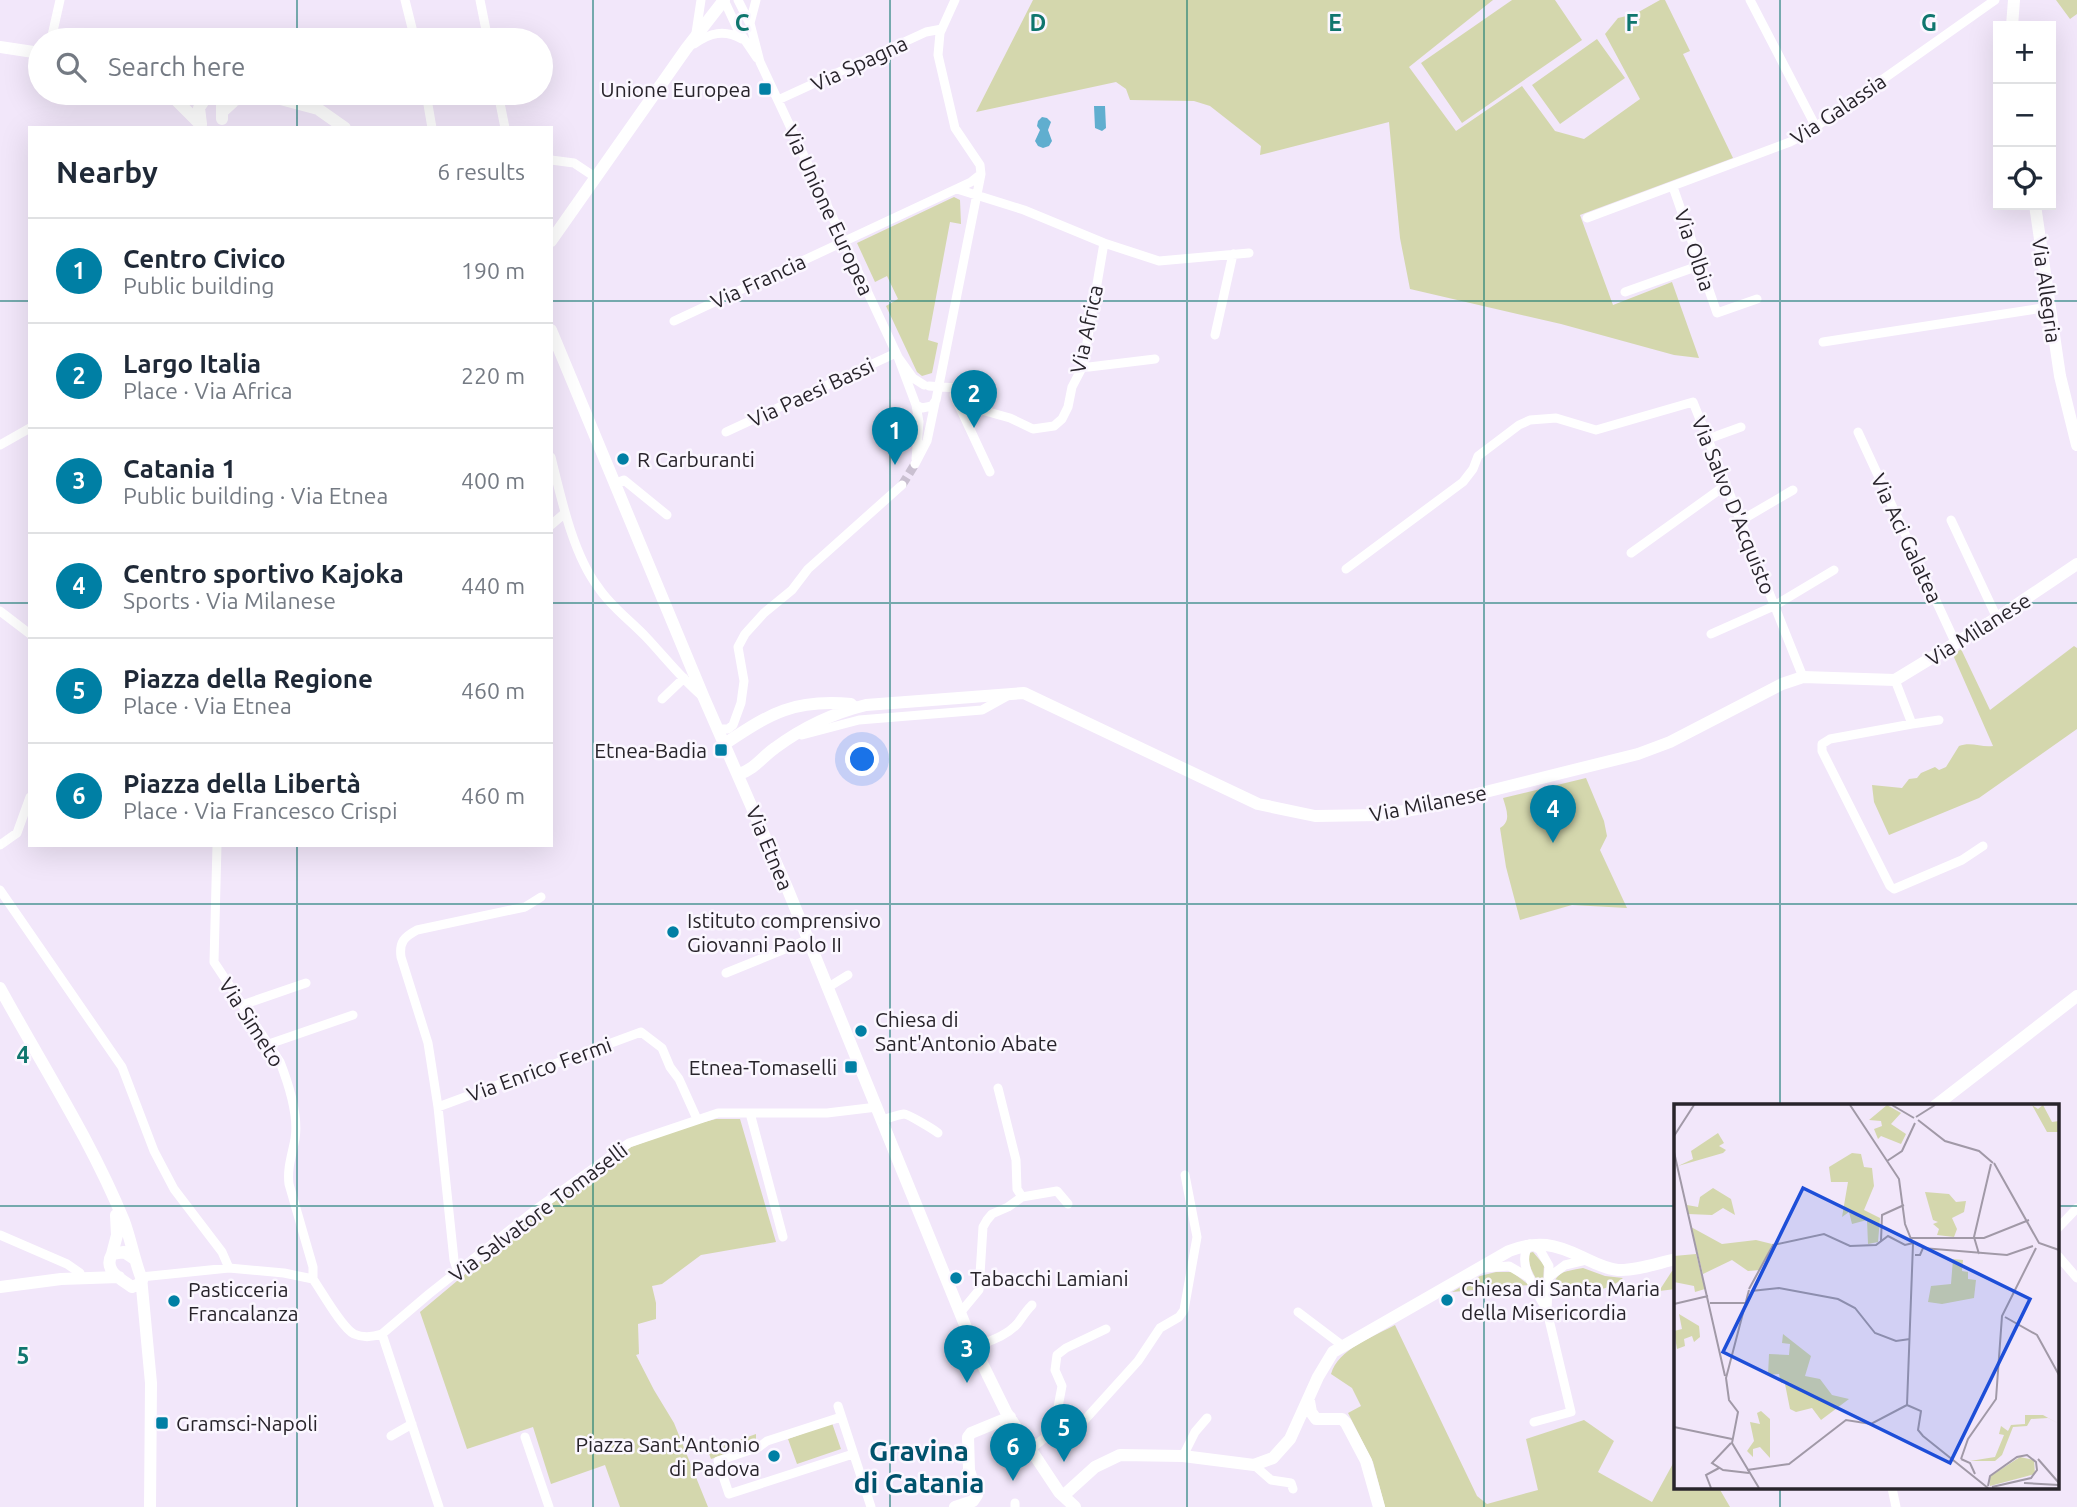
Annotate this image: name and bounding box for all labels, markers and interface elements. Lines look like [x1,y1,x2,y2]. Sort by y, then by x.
text: C [735,10,750,35]
text: D [1030,10,1046,35]
text: E [1328,10,1342,35]
text: F [1626,10,1639,35]
text: G [1921,10,1937,35]
map controls [1993,21,2056,210]
button: + [1993,21,2056,84]
search box [28,28,553,105]
street label: Via Spagna [807,30,911,96]
icon: search [52,48,90,86]
text: Search here [108,52,245,81]
street label: Via Galassia [1786,68,1890,150]
place label: Unione Europea [600,77,751,101]
marker: Unione Europea [757,81,773,97]
button: − [1993,84,2056,147]
street label: Via Unione Europea [779,121,879,299]
button: locate [1993,147,2056,210]
text: Nearby [56,155,158,189]
text: 6 results [437,159,525,184]
street label: Via Olbia [1670,206,1720,294]
street label: Via Allegria [2028,235,2066,345]
text: Centro Civico [123,244,286,273]
street label: Via Francia [707,249,809,313]
text: 1 [73,258,85,283]
text: 190 m [461,258,525,283]
text: Public building [123,273,275,298]
street label: Via Africa [1065,283,1107,375]
text: Largo Italia [123,349,261,378]
street label: Via Paesi Bassi [744,352,878,432]
text: 2 [73,363,85,388]
text: 220 m [461,363,525,388]
pin: 2 [951,370,997,428]
text: Place · Via Africa [123,378,293,403]
pin: 1 [872,407,918,465]
street label: Via Salvo D'Acquisto [1687,412,1781,598]
place label: R Carburanti [637,447,755,471]
marker: R Carburanti [615,451,631,467]
text: Catania 1 [123,454,236,483]
text: 3 [73,468,85,493]
text: 400 m [461,468,525,493]
street label: Via Aci Galatea [1867,470,1947,606]
text: Public building · Via Etnea [123,483,388,508]
text: Centro sportivo Kajoka [123,559,404,588]
text: 4 [73,573,85,598]
text: 440 m [461,573,525,598]
street label: Via Milanese [1921,587,2035,671]
text: Sports · Via Milanese [123,588,336,613]
text: Piazza della Regione [123,664,373,693]
text: 5 [73,678,85,703]
text: 460 m [461,678,525,703]
text: Place · Via Etnea [123,693,292,718]
place label: Etnea-Badia [594,738,707,762]
marker: Etnea-Badia [713,742,729,758]
your location [845,742,879,776]
text: Piazza della Libertà [123,769,361,798]
street label: Via Milanese [1367,780,1489,826]
text: 6 [73,783,85,808]
text: 460 m [461,783,525,808]
pin: 4 [1530,785,1576,843]
text: Place · Via Francesco Crispi [123,798,398,823]
street label: Via Etnea [742,802,798,894]
place label: Istituto comprensivo Giovanni Paolo II [687,908,881,956]
marker: Istituto comprensivo Giovanni Paolo II [665,924,681,940]
street label: Via Simeto [214,973,290,1071]
place label: Chiesa di Sant'Antonio Abate [875,1007,1058,1055]
marker: Chiesa di Sant'Antonio Abate [853,1023,869,1039]
street label: Via Enrico Fermi [463,1032,615,1106]
text: 4 [17,1042,30,1067]
place label: Etnea-Tomaselli [689,1055,837,1079]
marker: Etnea-Tomaselli [843,1059,859,1075]
inset map [1674,1104,2060,1490]
street label: Via Salvatore Tomaselli [444,1137,632,1287]
place label: Tabacchi Lamiani [970,1266,1129,1290]
marker: Tabacchi Lamiani [948,1270,964,1286]
place label: Chiesa di Santa Maria della Misericordia [1461,1276,1660,1324]
place label: Pasticceria Francalanza [188,1277,299,1325]
marker: Chiesa di Santa Maria della Misericordia [1439,1292,1455,1308]
marker: Pasticceria Francalanza [166,1293,182,1309]
pin: 3 [944,1325,990,1383]
text: 5 [17,1343,29,1368]
pin: 5 [1041,1404,1087,1462]
place label: Gramsci-Napoli [176,1411,318,1435]
marker: Gramsci-Napoli [154,1415,170,1431]
pin: 6 [990,1423,1036,1481]
place label: Piazza Sant'Antonio di Padova [575,1432,760,1480]
district label: Gravina di Catania [854,1435,984,1498]
marker: Piazza Sant'Antonio di Padova [766,1448,782,1464]

